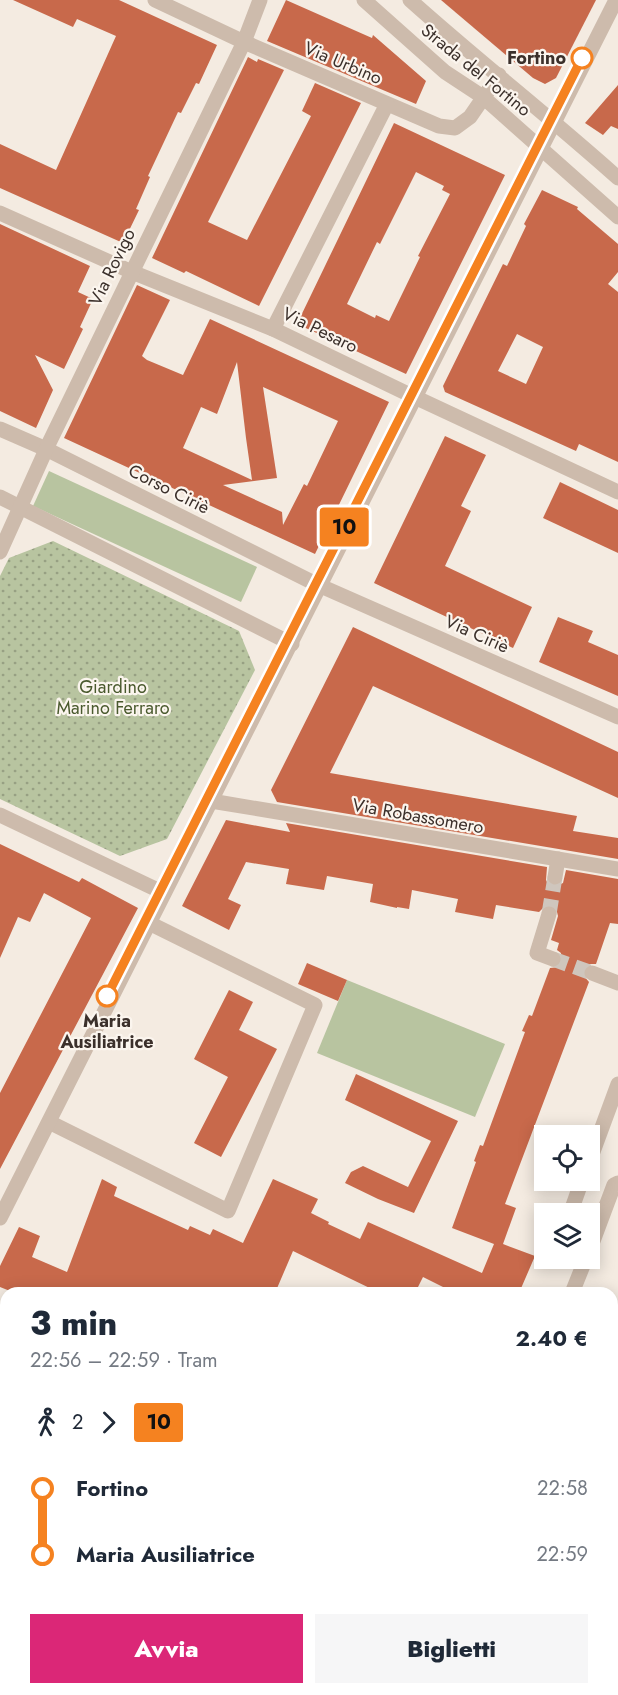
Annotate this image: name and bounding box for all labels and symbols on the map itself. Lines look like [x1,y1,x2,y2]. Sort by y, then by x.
street label: Strada del Fortino [415,17,537,123]
street label: Via Urbino [300,35,386,91]
place label: Fortino [507,45,566,71]
marker: Fortino [571,47,593,69]
street label: Via Rovigo [82,224,142,310]
street label: Via Pesaro [278,301,362,359]
street label: Corso Ciriè [124,457,214,521]
line badge: 10 [317,508,371,546]
street label: Via Ciriè [441,608,513,660]
park label: Giardino Marino Ferraro [56,674,170,721]
street label: Via Robassomero [350,792,486,840]
marker: Maria Ausiliatrice [96,985,118,1007]
place label: Maria Ausiliatrice [59,1008,154,1055]

